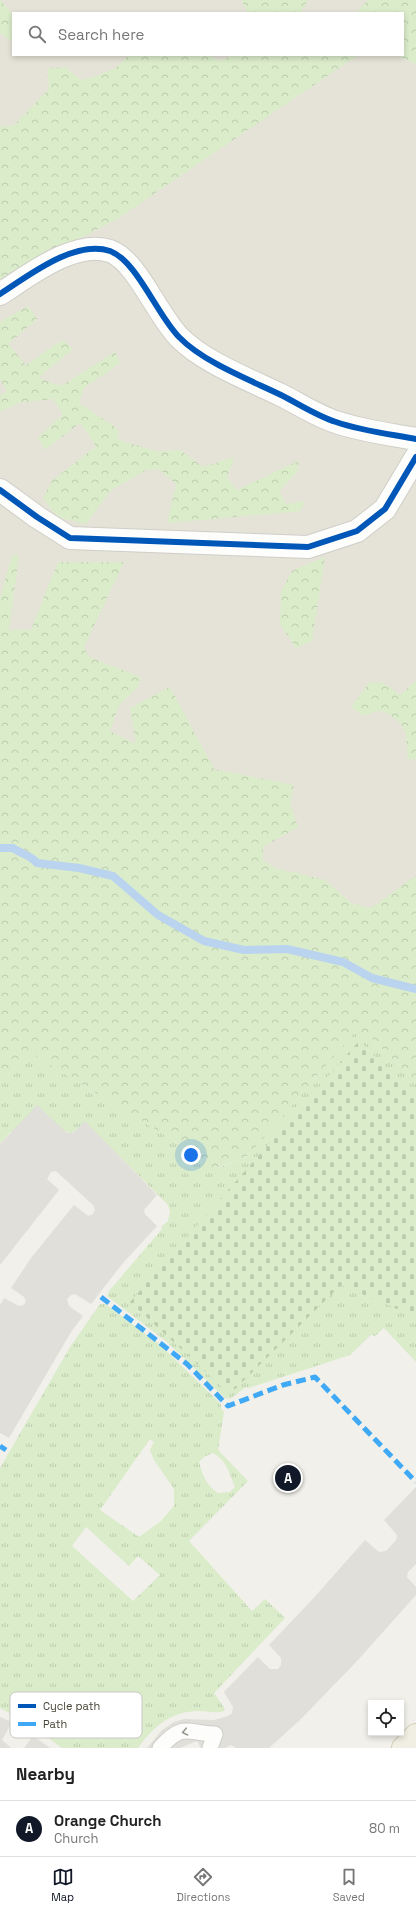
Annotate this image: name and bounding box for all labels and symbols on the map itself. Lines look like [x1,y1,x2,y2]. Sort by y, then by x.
your location [181,1145,201,1165]
pin: A [275,1463,301,1493]
legend [10,1692,142,1738]
text: Cycle path [43,1699,100,1713]
text: Path [43,1717,67,1731]
one-way arrow [182,1727,188,1735]

